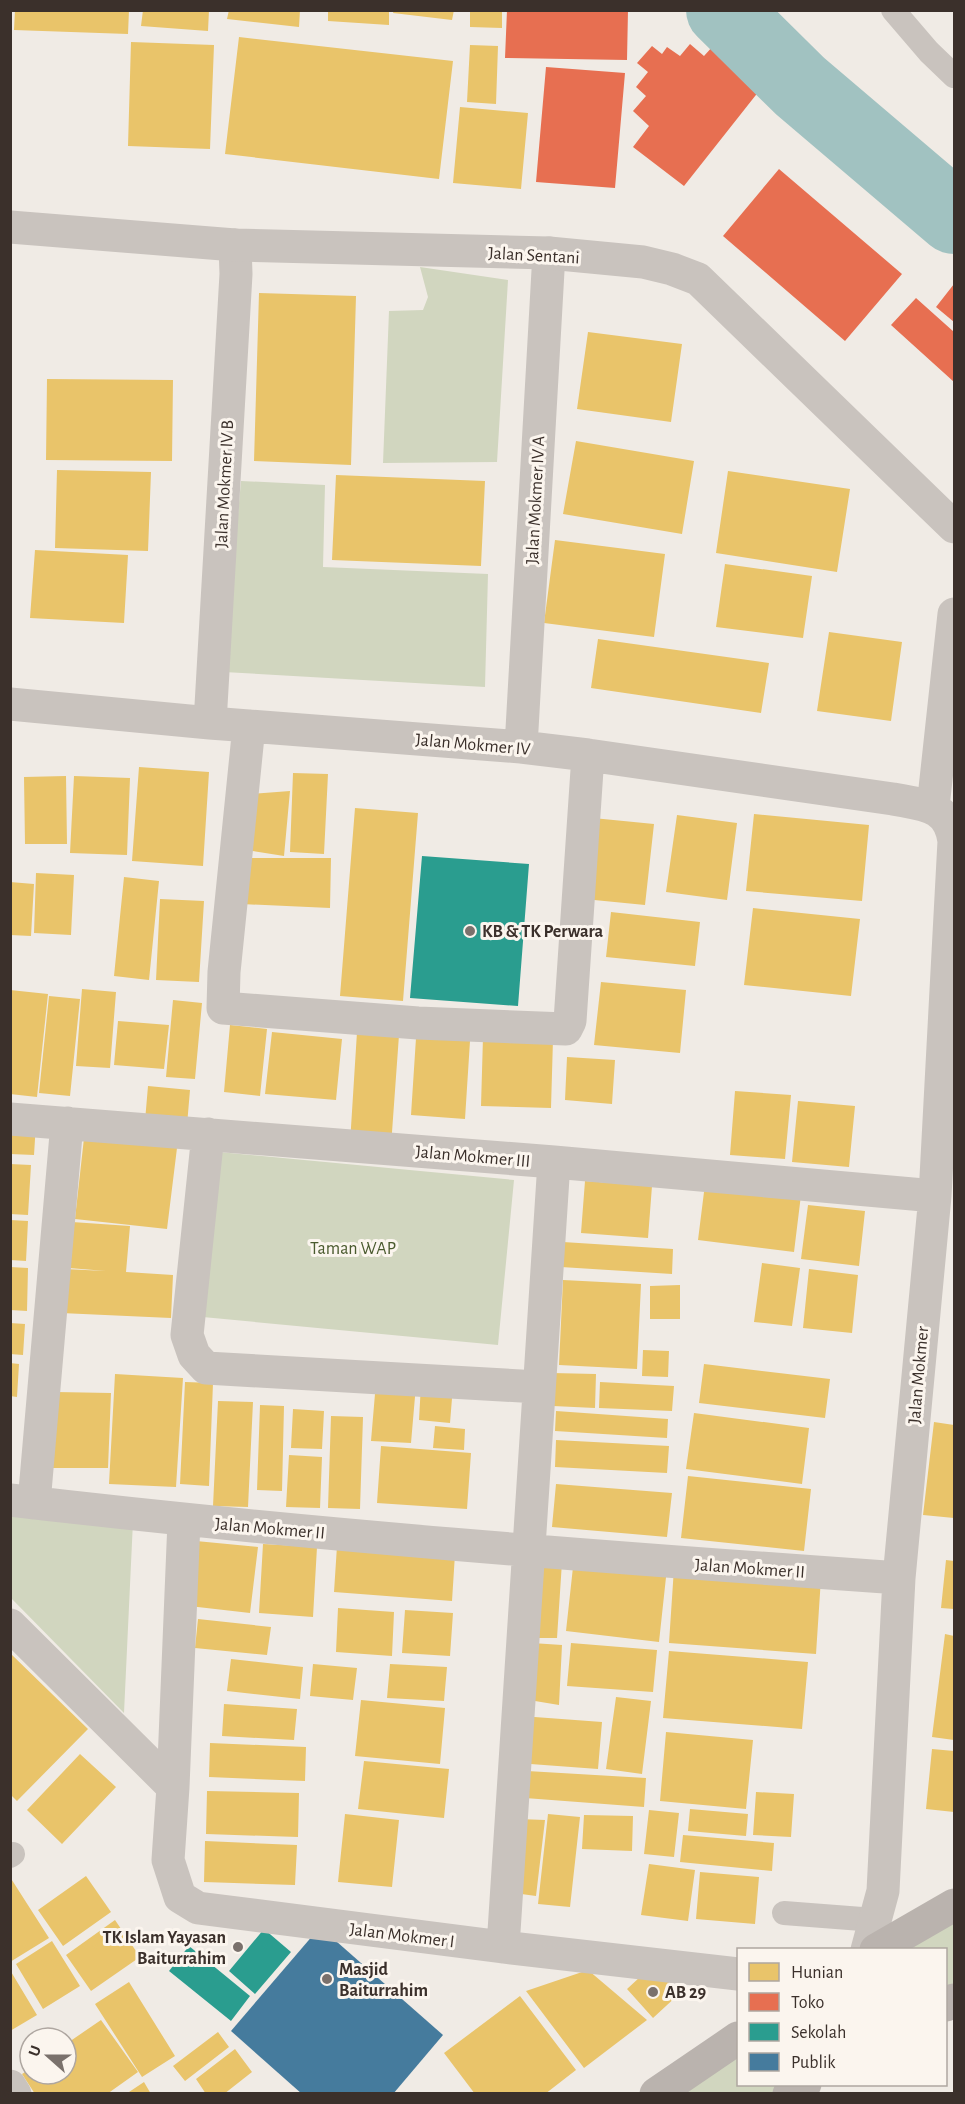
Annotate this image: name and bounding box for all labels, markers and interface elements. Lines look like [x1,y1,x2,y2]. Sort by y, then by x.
street label: Jalan Sentani [488,245,580,267]
street label: Jalan Mokmer IV B [213,420,237,548]
street label: Jalan Mokmer IV A [524,435,548,565]
street label: Jalan Mokmer IV [415,731,532,759]
place label: KB & TK Perwara [482,923,604,941]
marker: KB & TK Perwara [463,924,477,938]
street label: Jalan Mokmer III [415,1143,531,1171]
park label: Taman WAP [310,1240,396,1258]
street label: Jalan Mokmer [906,1325,932,1425]
street label: Jalan Mokmer II [214,1515,326,1543]
street label: Jalan Mokmer II [694,1556,806,1582]
street label: Jalan Mokmer I [348,1921,455,1951]
place label: TK Islam Yayasan Baiturrahim [102,1929,226,1968]
marker: TK Islam Yayasan Baiturrahim [231,1940,245,1954]
legend [737,1948,947,2086]
place label: Masjid Baiturrahim [339,1961,428,2000]
text: Hunian [791,1964,843,1982]
marker: Masjid Baiturrahim [320,1972,334,1986]
place label: AB 29 [665,1984,706,2002]
marker: AB 29 [646,1985,660,1999]
text: Toko [791,1994,824,2012]
text: Sekolah [791,2024,846,2042]
north arrow [18,2026,78,2086]
text: U [26,2043,44,2059]
text: Publik [791,2054,836,2072]

